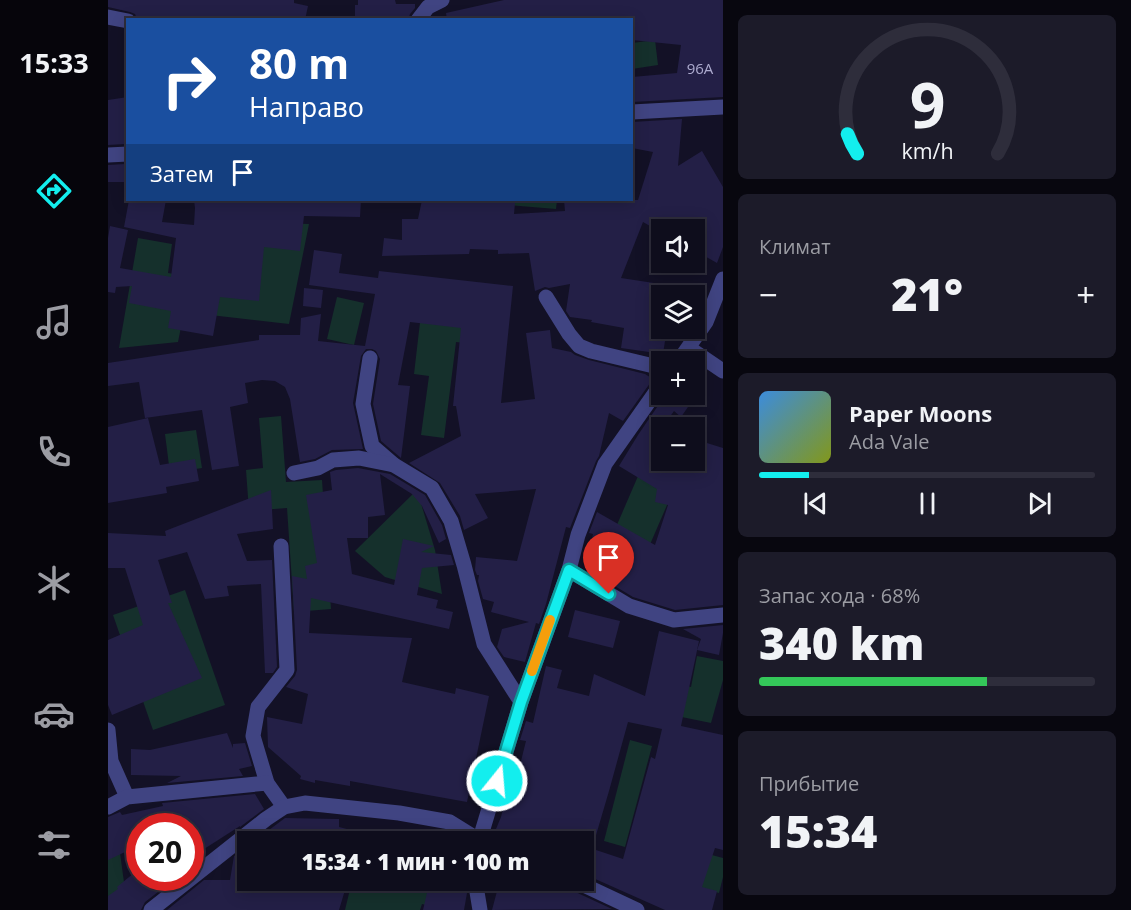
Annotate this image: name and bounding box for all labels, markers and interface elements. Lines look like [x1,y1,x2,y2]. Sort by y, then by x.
text: 80 m [249,34,349,91]
icon: right [150,42,228,120]
text: 15:33 [19,44,89,81]
house number: 96А [687,58,714,78]
text: 9 [909,61,945,146]
text: Направо [249,88,364,125]
text: km/h [901,136,953,165]
icon: arrive [226,156,259,189]
text: Затем [150,158,214,188]
icon: directions [33,170,75,212]
map controls [651,219,705,471]
button: sound [651,219,705,273]
text: Климат [759,233,831,260]
text: 21° [891,263,963,324]
text: − [759,272,778,317]
text: + [1076,272,1095,317]
button: layers [651,285,705,339]
icon: music [33,301,75,343]
button: + [651,351,705,405]
text: Paper Moons [849,398,992,428]
button: − [651,417,705,471]
text: Ada Vale [849,428,930,455]
icon: phone [33,431,75,473]
icon: previous [799,487,832,520]
icon: pause [911,487,944,520]
icon: next [1023,487,1056,520]
pin [583,532,634,594]
icon: arrive [592,541,625,574]
icon: climate [33,562,75,604]
text: Запас хода · 68% [759,582,920,609]
text: 340 km [759,612,924,673]
icon: car [33,693,75,735]
position arrow [465,749,529,813]
text: Прибытие [759,770,859,797]
text: 15:34 [759,800,877,861]
speed limit sign: 20 [126,813,204,891]
icon: filters [33,824,75,866]
text: 15:34 · 1 мин · 100 m [302,846,529,876]

